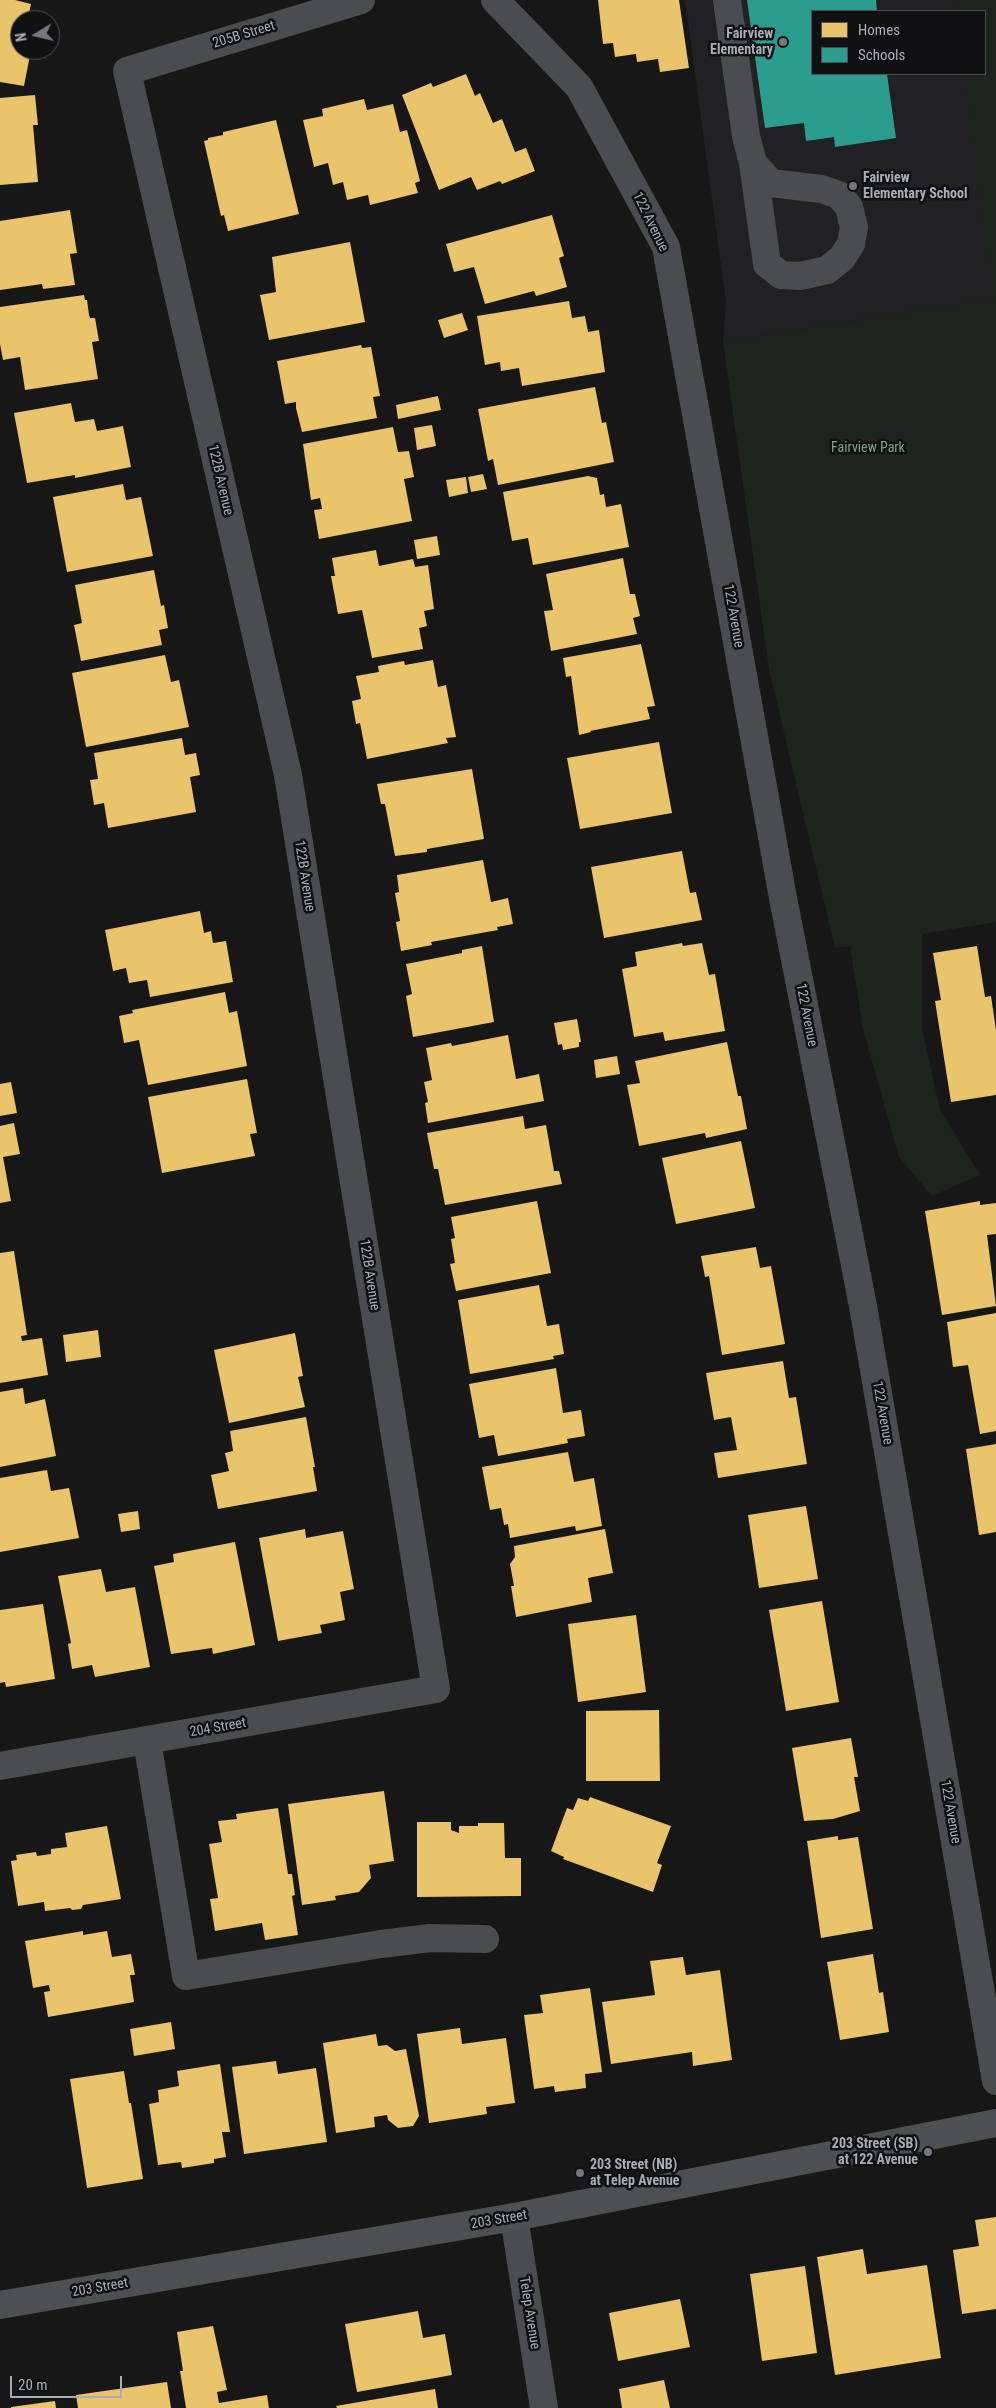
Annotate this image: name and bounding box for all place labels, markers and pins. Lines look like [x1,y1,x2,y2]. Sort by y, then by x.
place label: Fairview Elementary [710,26,773,58]
marker: Fairview Elementary [777,36,789,48]
place label: Fairview Elementary School [863,170,968,202]
marker: Fairview Elementary School [847,180,859,192]
place label: 203 Street (SB) at 122 Avenue [832,2136,918,2168]
marker: 203 Street (SB) at 122 Avenue [922,2146,934,2158]
place label: 203 Street (NB) at Telep Avenue [590,2157,680,2190]
marker: 203 Street (NB) at Telep Avenue [574,2167,586,2179]

